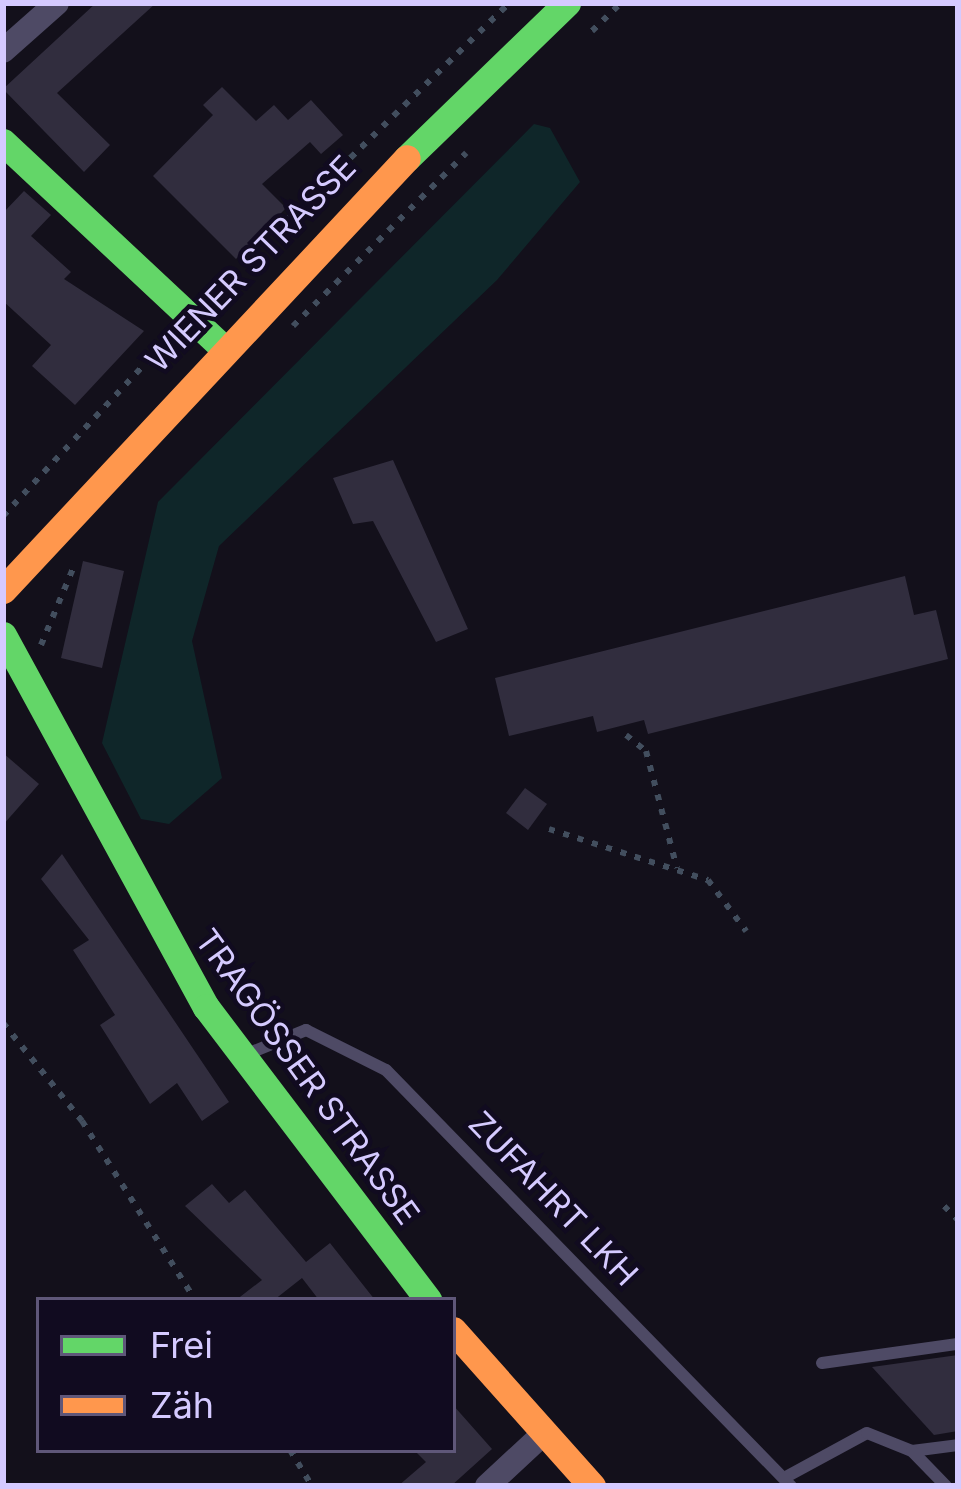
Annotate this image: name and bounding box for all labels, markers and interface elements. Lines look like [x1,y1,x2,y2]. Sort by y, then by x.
street label: WIENER STRASSE [138,148,364,380]
street label: TRAGÖSSER STRASSE [187,922,427,1232]
street label: ZUFAHRT LKH [460,1104,646,1294]
legend [36,1297,456,1453]
text: Frei [150,1323,213,1367]
text: Zäh [150,1383,214,1427]

